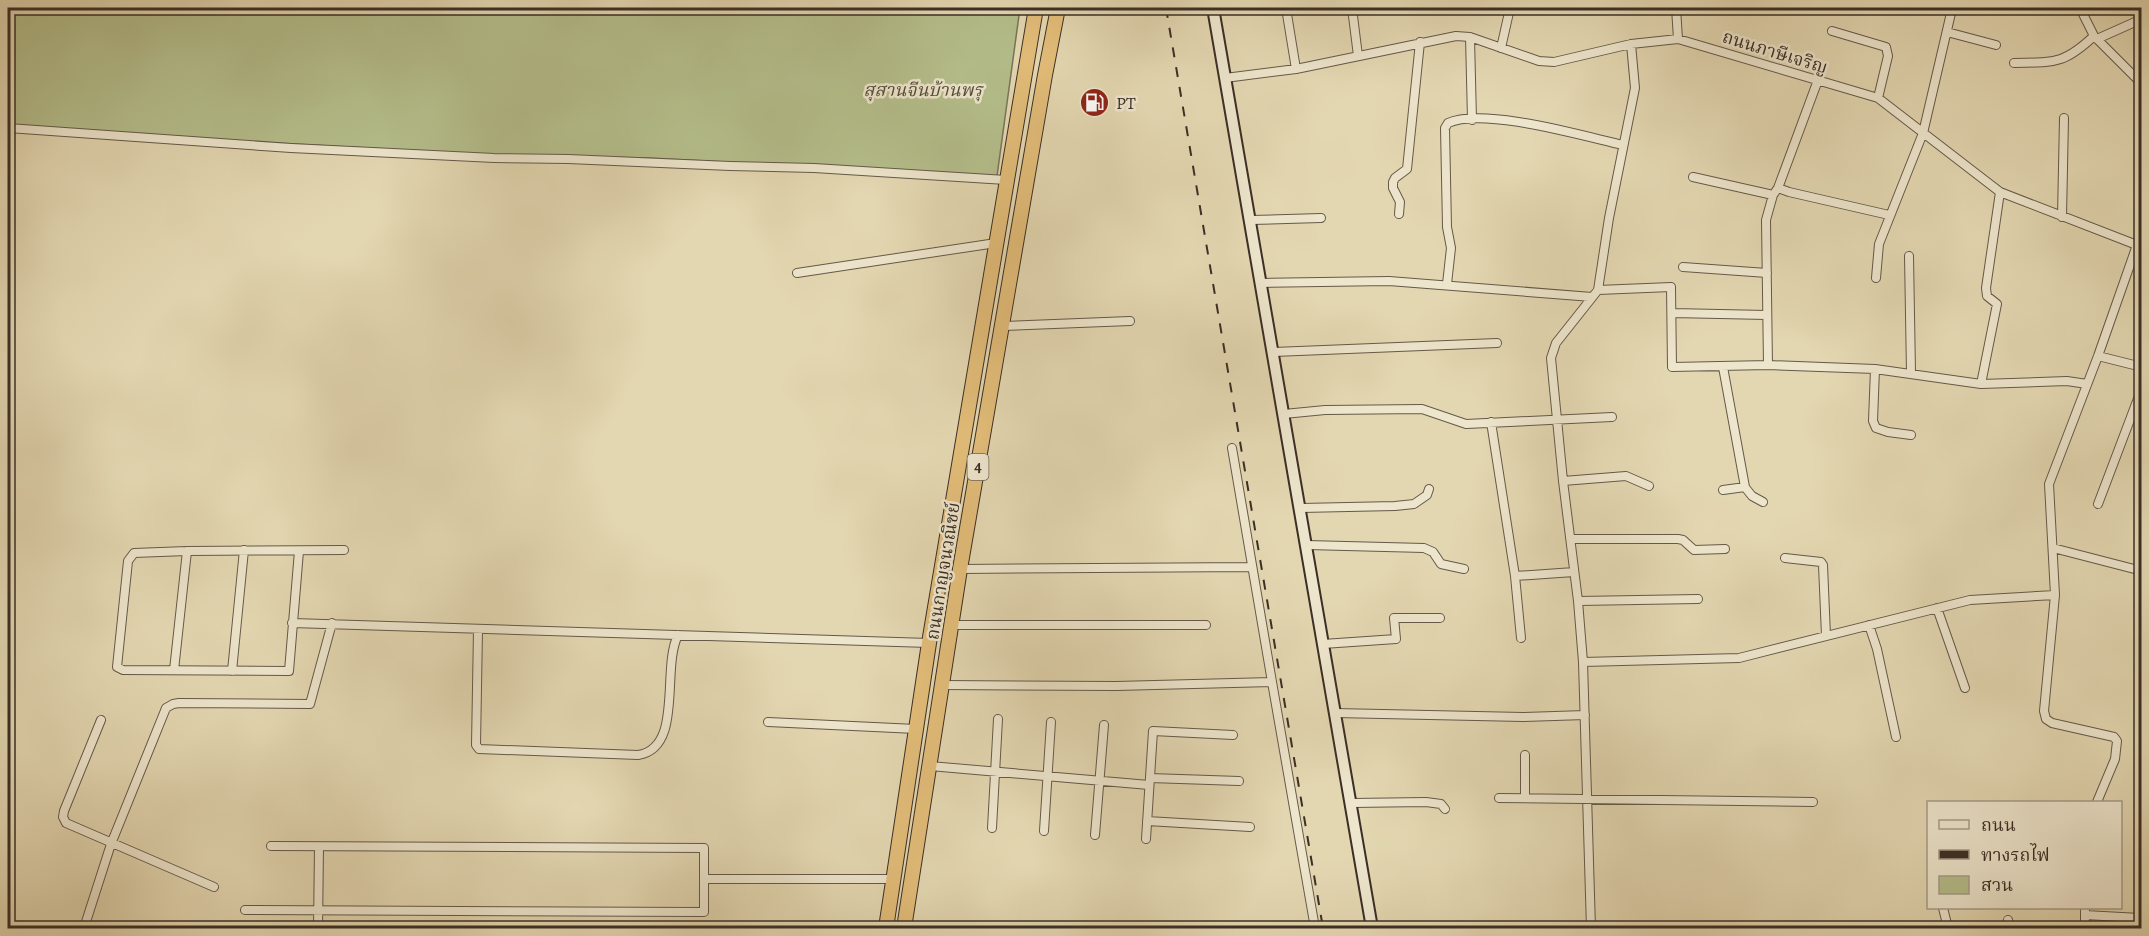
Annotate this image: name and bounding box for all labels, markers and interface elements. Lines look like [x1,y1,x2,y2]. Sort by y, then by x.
street label: ถนนภาษีเจริญ [1719,25,1831,79]
park label: สุสานจีนบ้านพรุ [864,78,984,102]
fuel station icon: PT [1079,87,1111,119]
place label: PT [1116,91,1136,115]
road number: 4 [968,454,988,480]
street label: ถนนกาญจนวณิชย์ [920,500,966,641]
legend [1927,801,2122,909]
text: ถนน [1981,813,2016,837]
text: ทางรถไฟ [1981,843,2050,867]
text: สวน [1981,873,2013,897]

